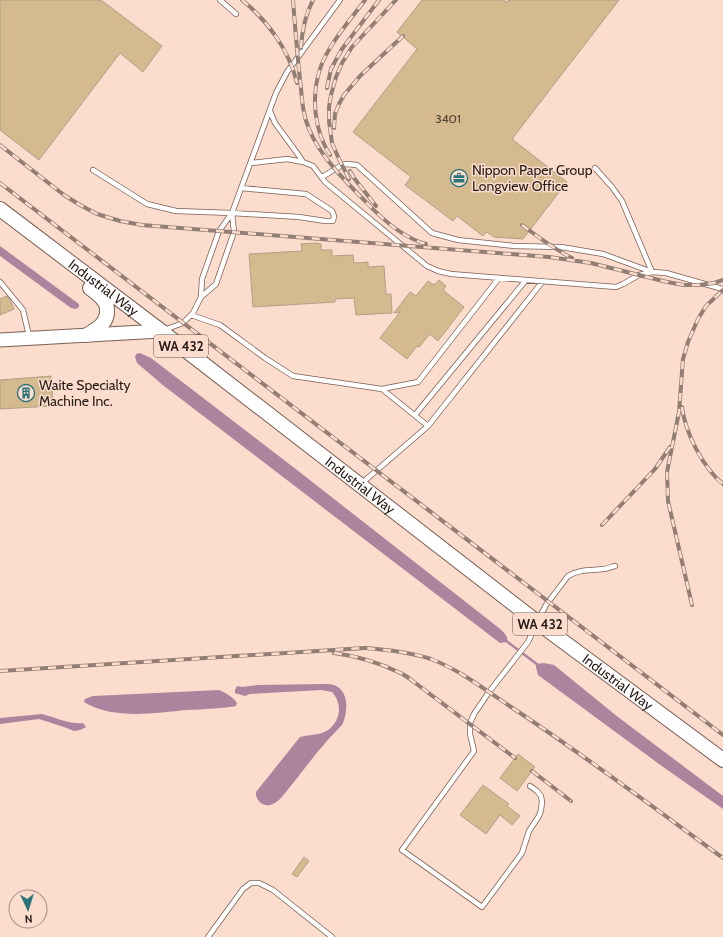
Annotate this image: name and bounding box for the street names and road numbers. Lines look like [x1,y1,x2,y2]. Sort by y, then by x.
street label: Industrial Way [65,255,142,320]
road number: WA 432 [154,335,208,357]
street label: Industrial Way [322,452,399,518]
road number: WA 432 [513,613,567,635]
street label: Industrial Way [579,650,657,714]

